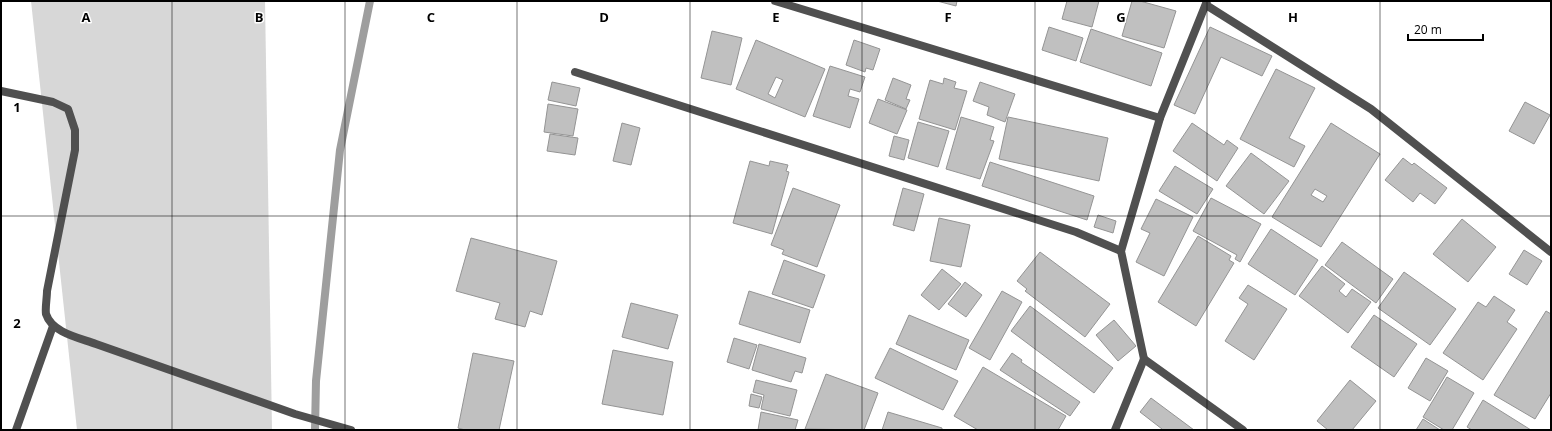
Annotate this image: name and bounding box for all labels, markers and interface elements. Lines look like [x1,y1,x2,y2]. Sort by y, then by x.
text: A [82,8,91,26]
text: B [255,8,264,26]
text: C [427,8,435,26]
text: D [599,8,609,26]
text: E [772,8,780,26]
text: F [944,8,952,26]
text: G [1116,8,1126,26]
text: H [1288,8,1298,26]
scale bar [1408,16,1483,42]
text: 20 m [1414,21,1442,38]
text: 1 [13,98,21,116]
text: 2 [13,314,21,332]

